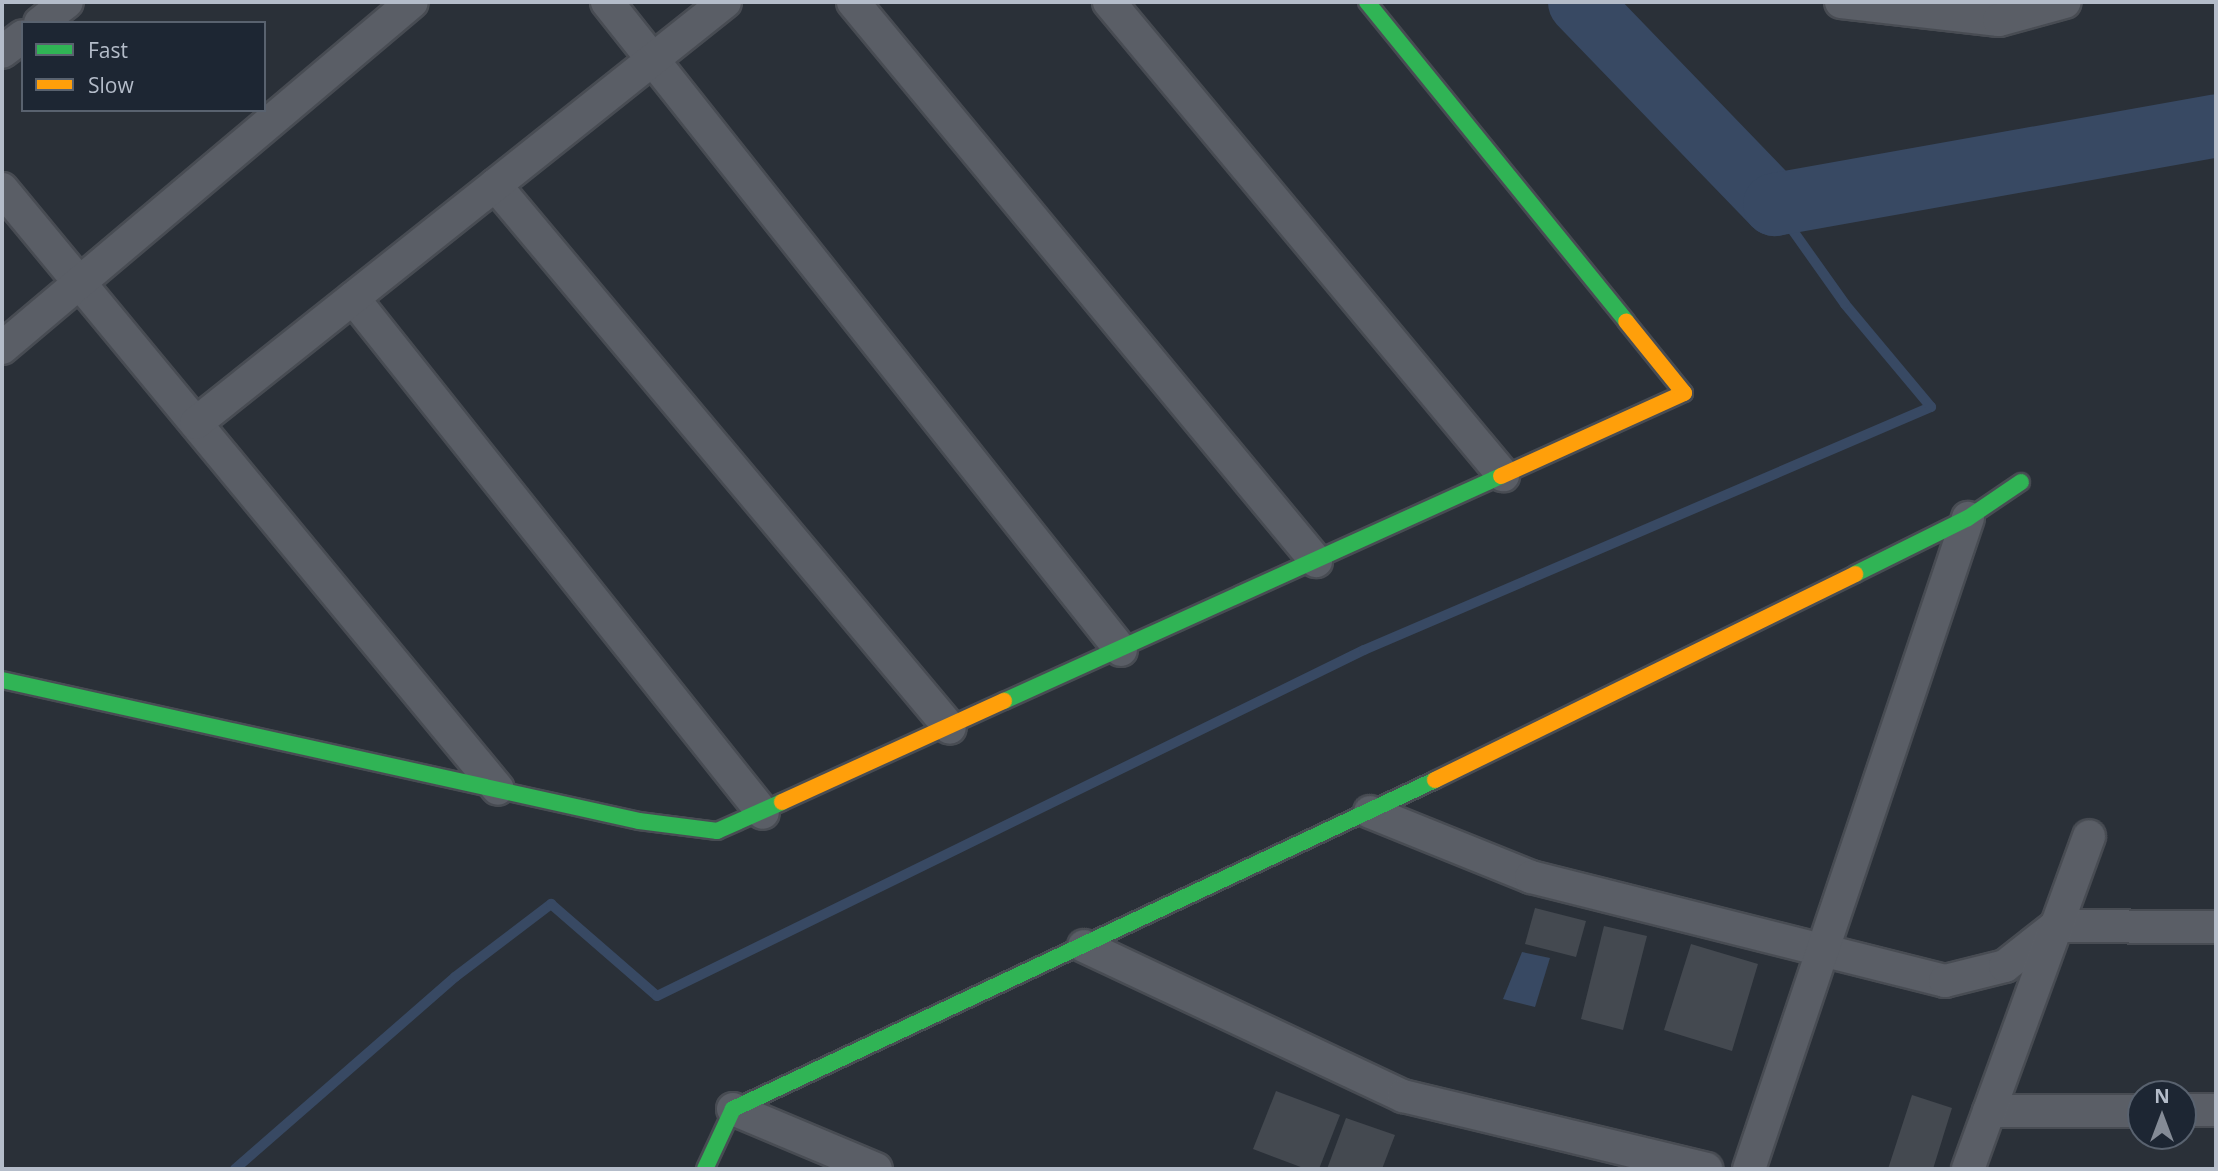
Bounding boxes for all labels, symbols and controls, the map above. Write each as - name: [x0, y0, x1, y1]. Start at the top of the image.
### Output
- legend: [21, 21, 266, 112]
- text: Fast: [88, 36, 128, 64]
- text: Slow: [88, 71, 134, 99]
- north arrow: [2127, 1080, 2197, 1150]
- text: N: [2154, 1083, 2170, 1109]

